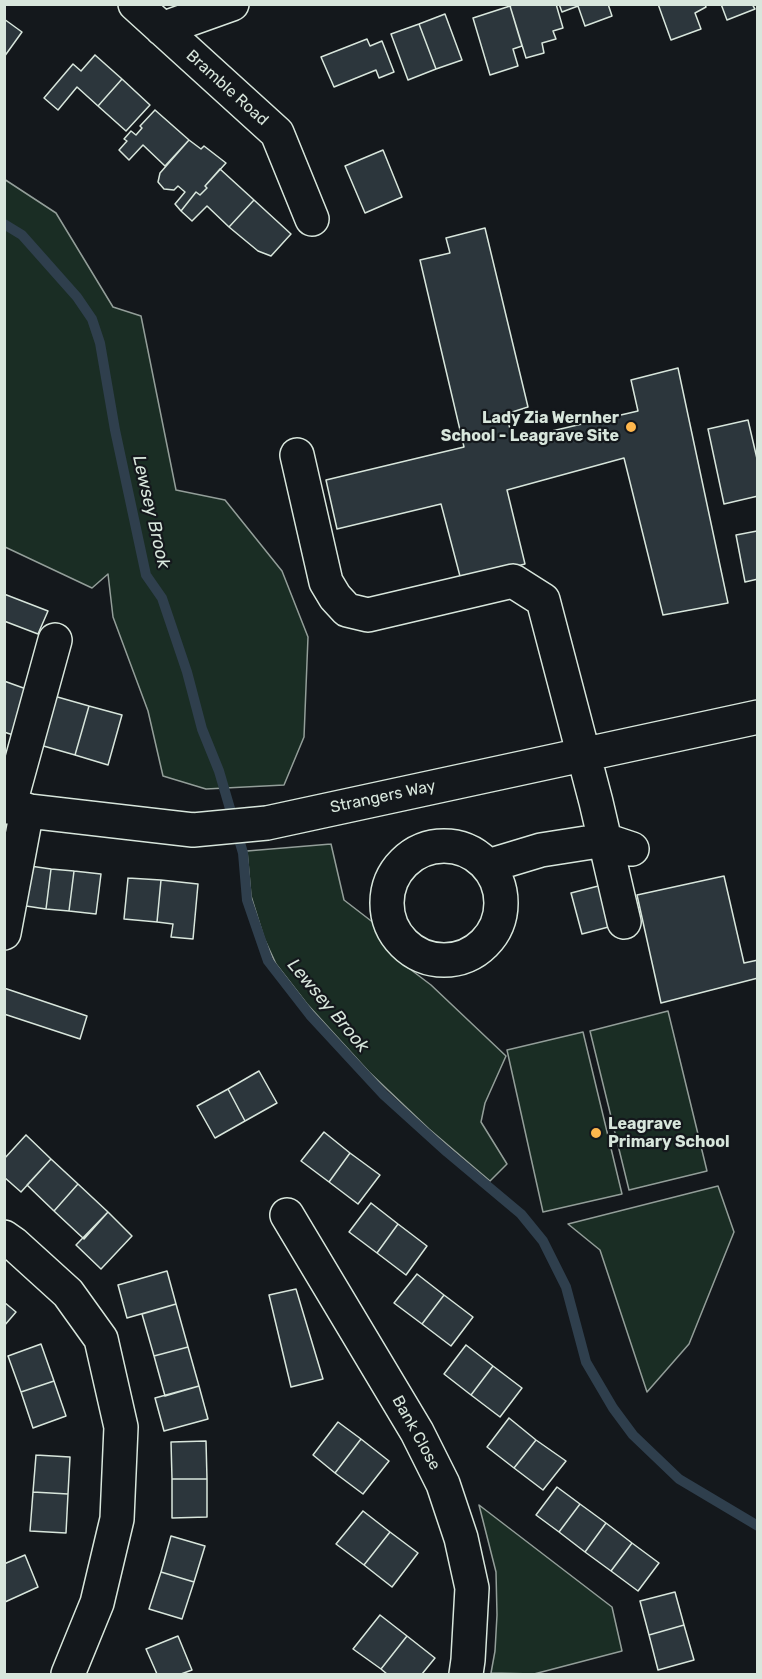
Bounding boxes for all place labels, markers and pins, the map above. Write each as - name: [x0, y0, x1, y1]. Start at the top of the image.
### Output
- place label: Lady Zia Wernher School - Leagrave Site: [441, 408, 619, 446]
- marker: Lady Zia Wernher School - Leagrave Site: [624, 420, 638, 434]
- place label: Leagrave Primary School: [608, 1114, 730, 1152]
- marker: Leagrave Primary School: [589, 1126, 603, 1140]

